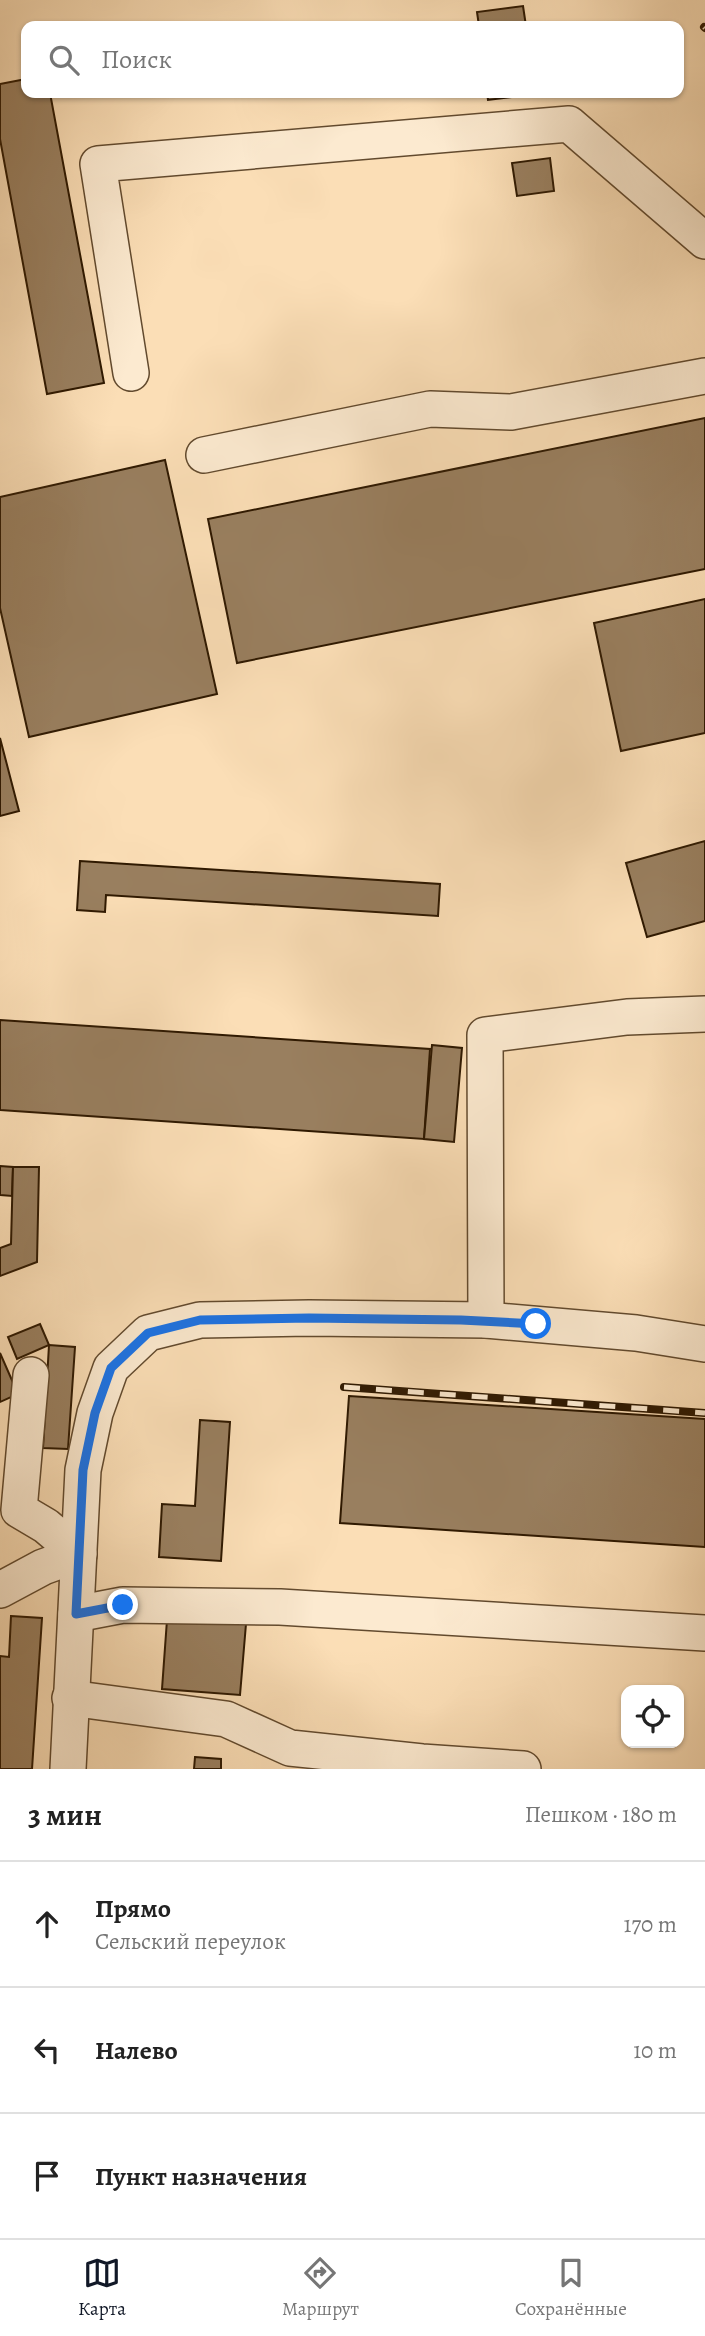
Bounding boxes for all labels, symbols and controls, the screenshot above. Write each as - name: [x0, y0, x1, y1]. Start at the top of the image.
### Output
- search box: [21, 21, 684, 98]
- icon: search: [45, 41, 83, 79]
- text: Поиск: [101, 42, 172, 77]
- route start: [520, 1308, 551, 1339]
- route end: [107, 1589, 138, 1620]
- map controls: [621, 1685, 684, 1748]
- button: locate: [621, 1685, 684, 1748]
- text: 3 мин: [28, 1795, 102, 1835]
- text: Пешком · 180 m: [525, 1799, 677, 1830]
- text: Прямо: [95, 1891, 171, 1926]
- icon: ahead: [28, 1905, 66, 1943]
- text: 170 m: [624, 1909, 677, 1940]
- text: Сельский переулок: [95, 1926, 286, 1957]
- icon: left: [28, 2031, 66, 2069]
- text: Налево: [95, 2033, 178, 2068]
- text: 10 m: [633, 2035, 677, 2066]
- icon: arrive: [28, 2157, 66, 2195]
- text: Пункт назначения: [95, 2159, 307, 2194]
- tab: Карта: [78, 2254, 126, 2322]
- tab: Маршрут: [282, 2254, 359, 2322]
- tab: Сохранённые: [515, 2254, 627, 2322]

